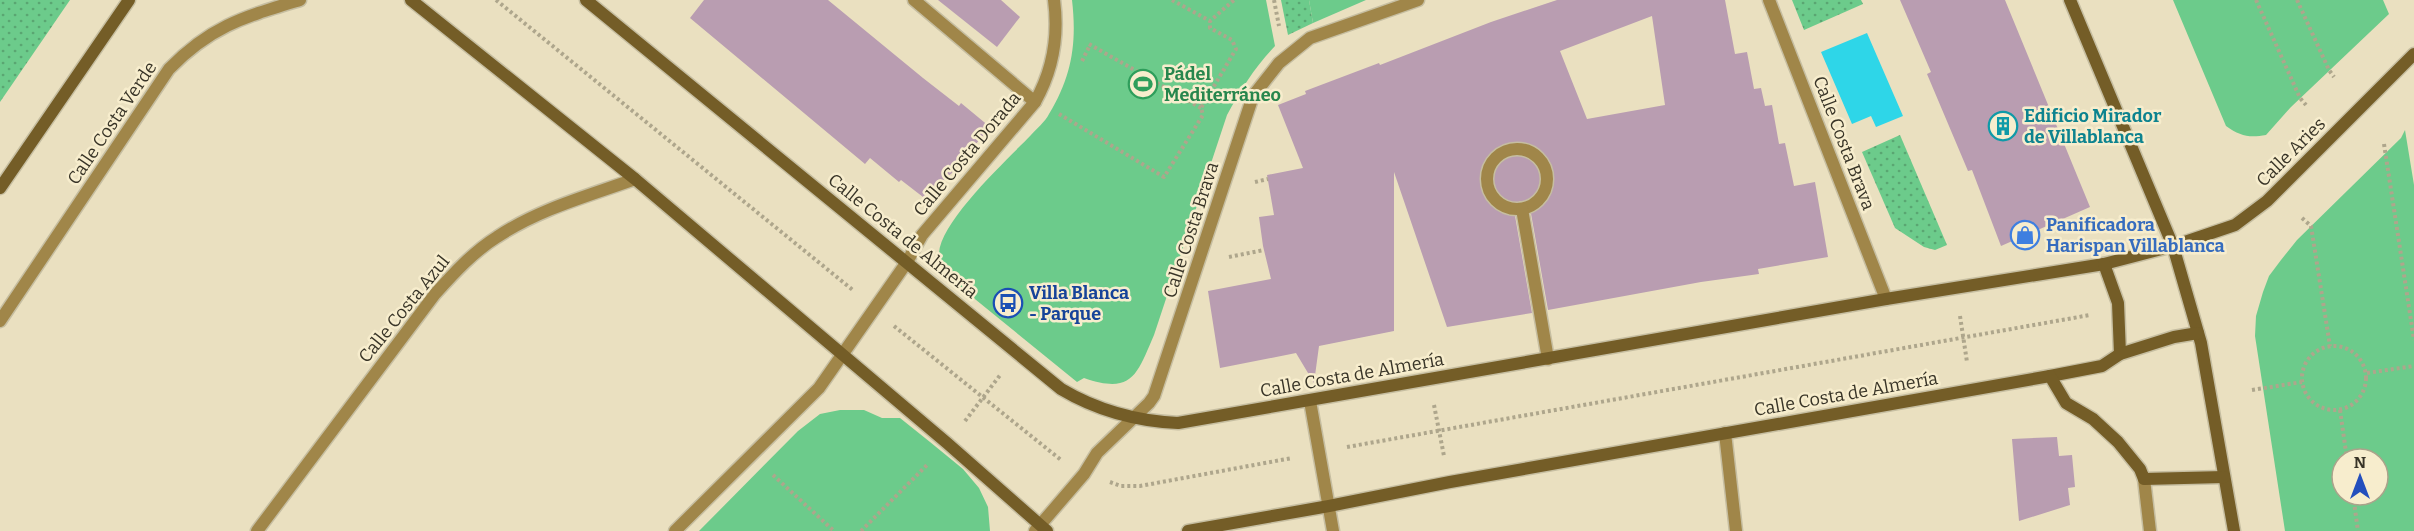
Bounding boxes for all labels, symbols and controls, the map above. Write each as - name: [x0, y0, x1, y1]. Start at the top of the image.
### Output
- street label: Calle Costa Verde: [63, 57, 161, 189]
- place label: Pádel Mediterráneo: [1164, 63, 1281, 106]
- sports icon: Pádel Mediterráneo: [1127, 68, 1159, 100]
- street label: Calle Costa Brava: [1808, 73, 1880, 213]
- street label: Calle Costa Dorada: [909, 87, 1025, 221]
- place label: Edificio Mirador de Villablanca: [2024, 105, 2162, 148]
- building icon: Edificio Mirador de Villablanca: [1987, 110, 2019, 142]
- street label: Calle Aries: [2252, 113, 2330, 191]
- street label: Calle Costa Brava: [1159, 159, 1223, 301]
- street label: Calle Costa de Almería: [824, 169, 982, 303]
- place label: Panificadora Harispan Villablanca: [2046, 214, 2225, 257]
- shop icon: Panificadora Harispan Villablanca: [2009, 219, 2041, 251]
- street label: Calle Costa Azul: [354, 251, 454, 367]
- place label: Villa Blanca - Parque: [1029, 282, 1129, 325]
- bus stop icon: Villa Blanca - Parque: [992, 287, 1024, 319]
- street label: Calle Costa de Almería: [1258, 348, 1446, 402]
- street label: Calle Costa de Almería: [1752, 367, 1940, 421]
- north arrow: [2330, 447, 2390, 507]
- text: N: [2354, 453, 2366, 472]

